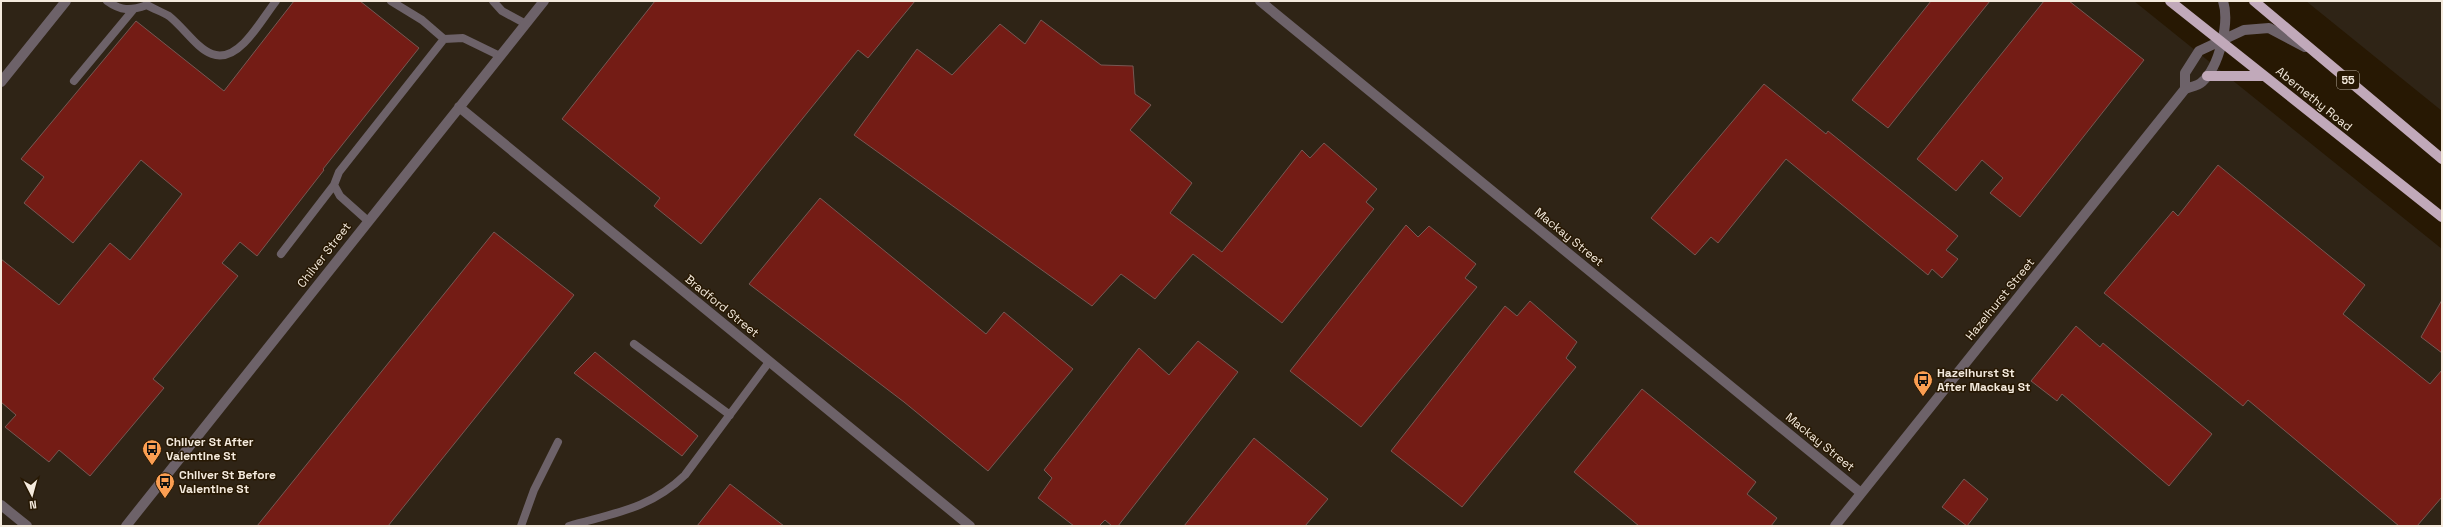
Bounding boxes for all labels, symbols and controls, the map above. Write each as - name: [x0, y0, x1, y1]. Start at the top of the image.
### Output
- street label: Abernethy Road: [2273, 63, 2355, 135]
- road number: 55: [2337, 71, 2359, 89]
- street label: Mackay Street: [1531, 204, 1607, 270]
- street label: Chilver Street: [294, 219, 354, 291]
- street label: Hazelhurst Street: [1962, 255, 2038, 343]
- street label: Bradford Street: [682, 271, 762, 341]
- place label: Hazelhurst St After Mackay St: [1937, 365, 2030, 395]
- bus stop icon: Hazelhurst St After Mackay St: [1912, 369, 1934, 397]
- street label: Mackay Street: [1782, 409, 1858, 475]
- place label: Chilver St After Valentine St: [166, 434, 254, 464]
- bus stop icon: Chilver St After Valentine St: [141, 438, 163, 466]
- place label: Chilver St Before Valentine St: [179, 467, 276, 497]
- bus stop icon: Chilver St Before Valentine St: [154, 471, 176, 499]
- north arrow: [12, 475, 52, 515]
- text: N: [29, 498, 37, 512]

